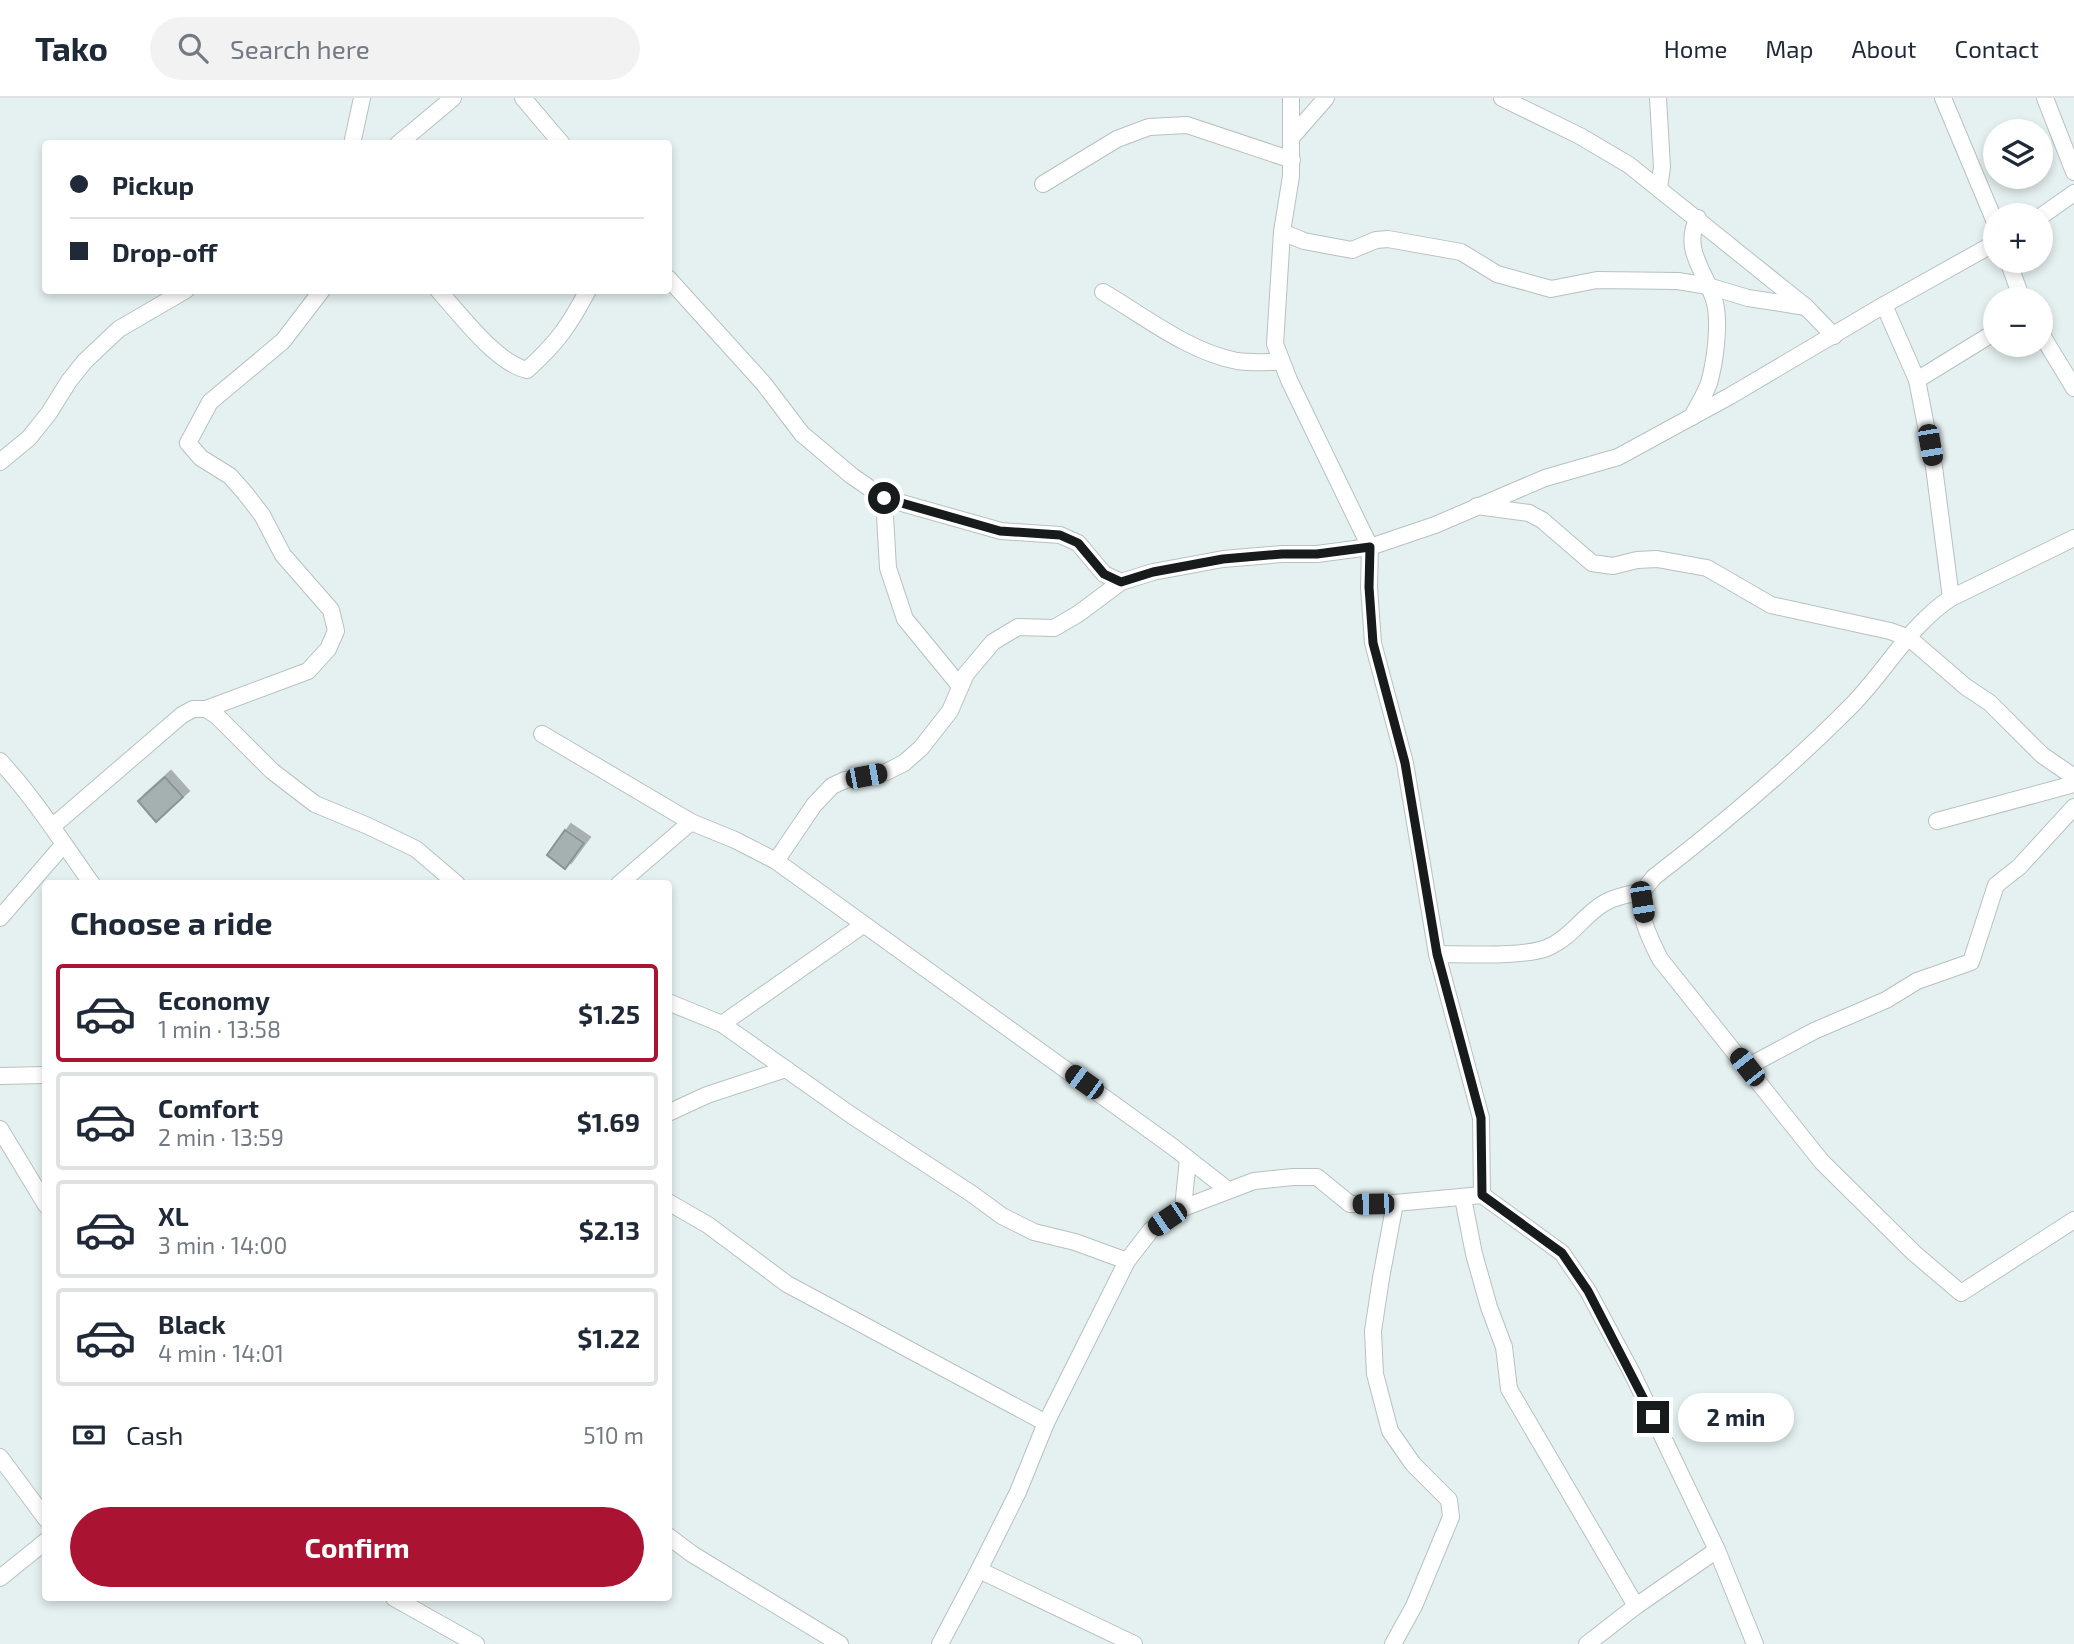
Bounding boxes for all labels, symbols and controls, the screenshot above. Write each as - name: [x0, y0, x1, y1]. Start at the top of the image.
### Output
- search box: [150, 17, 640, 80]
- text: Tako: [35, 28, 108, 68]
- icon: search: [174, 29, 212, 67]
- text: Search here: [230, 33, 370, 64]
- text: Home: [1664, 34, 1727, 63]
- text: Map: [1765, 34, 1813, 63]
- text: About: [1851, 34, 1917, 63]
- text: Contact: [1955, 34, 2039, 63]
- map controls: [1983, 119, 2053, 357]
- button: layers: [1983, 119, 2053, 189]
- text: Pickup: [112, 169, 194, 200]
- button: +: [1983, 203, 2053, 273]
- text: Drop-off: [112, 236, 217, 267]
- button: −: [1983, 287, 2053, 357]
- car: [1917, 422, 1944, 468]
- route start: [868, 482, 900, 514]
- car: [844, 762, 889, 790]
- car: [1629, 880, 1656, 924]
- text: Choose a ride: [70, 903, 273, 941]
- icon: car: [74, 982, 137, 1045]
- text: Economy: [158, 984, 270, 1015]
- text: $1.25: [578, 998, 640, 1029]
- text: 1 min · 13:58: [158, 1015, 281, 1043]
- car: [1726, 1044, 1769, 1090]
- car: [1061, 1061, 1108, 1103]
- icon: car: [74, 1090, 137, 1153]
- text: Comfort: [158, 1092, 259, 1123]
- text: $1.69: [577, 1106, 640, 1137]
- text: 2 min · 13:59: [158, 1123, 284, 1151]
- car: [1352, 1193, 1395, 1215]
- icon: car: [74, 1198, 137, 1261]
- car: [1144, 1199, 1191, 1239]
- text: XL: [158, 1200, 189, 1231]
- text: $2.13: [579, 1214, 640, 1245]
- text: 3 min · 14:00: [158, 1231, 287, 1259]
- icon: car: [74, 1306, 137, 1369]
- text: Black: [158, 1308, 226, 1339]
- text: $1.22: [577, 1322, 640, 1353]
- text: 4 min · 14:01: [158, 1339, 284, 1367]
- callout: 2 min: [1678, 1392, 1793, 1442]
- route end: [1637, 1401, 1669, 1433]
- text: 2 min: [1707, 1403, 1765, 1431]
- icon: cash: [70, 1416, 108, 1454]
- text: Cash: [126, 1419, 183, 1450]
- text: 510 m: [583, 1421, 644, 1449]
- button: Confirm: [70, 1507, 644, 1587]

